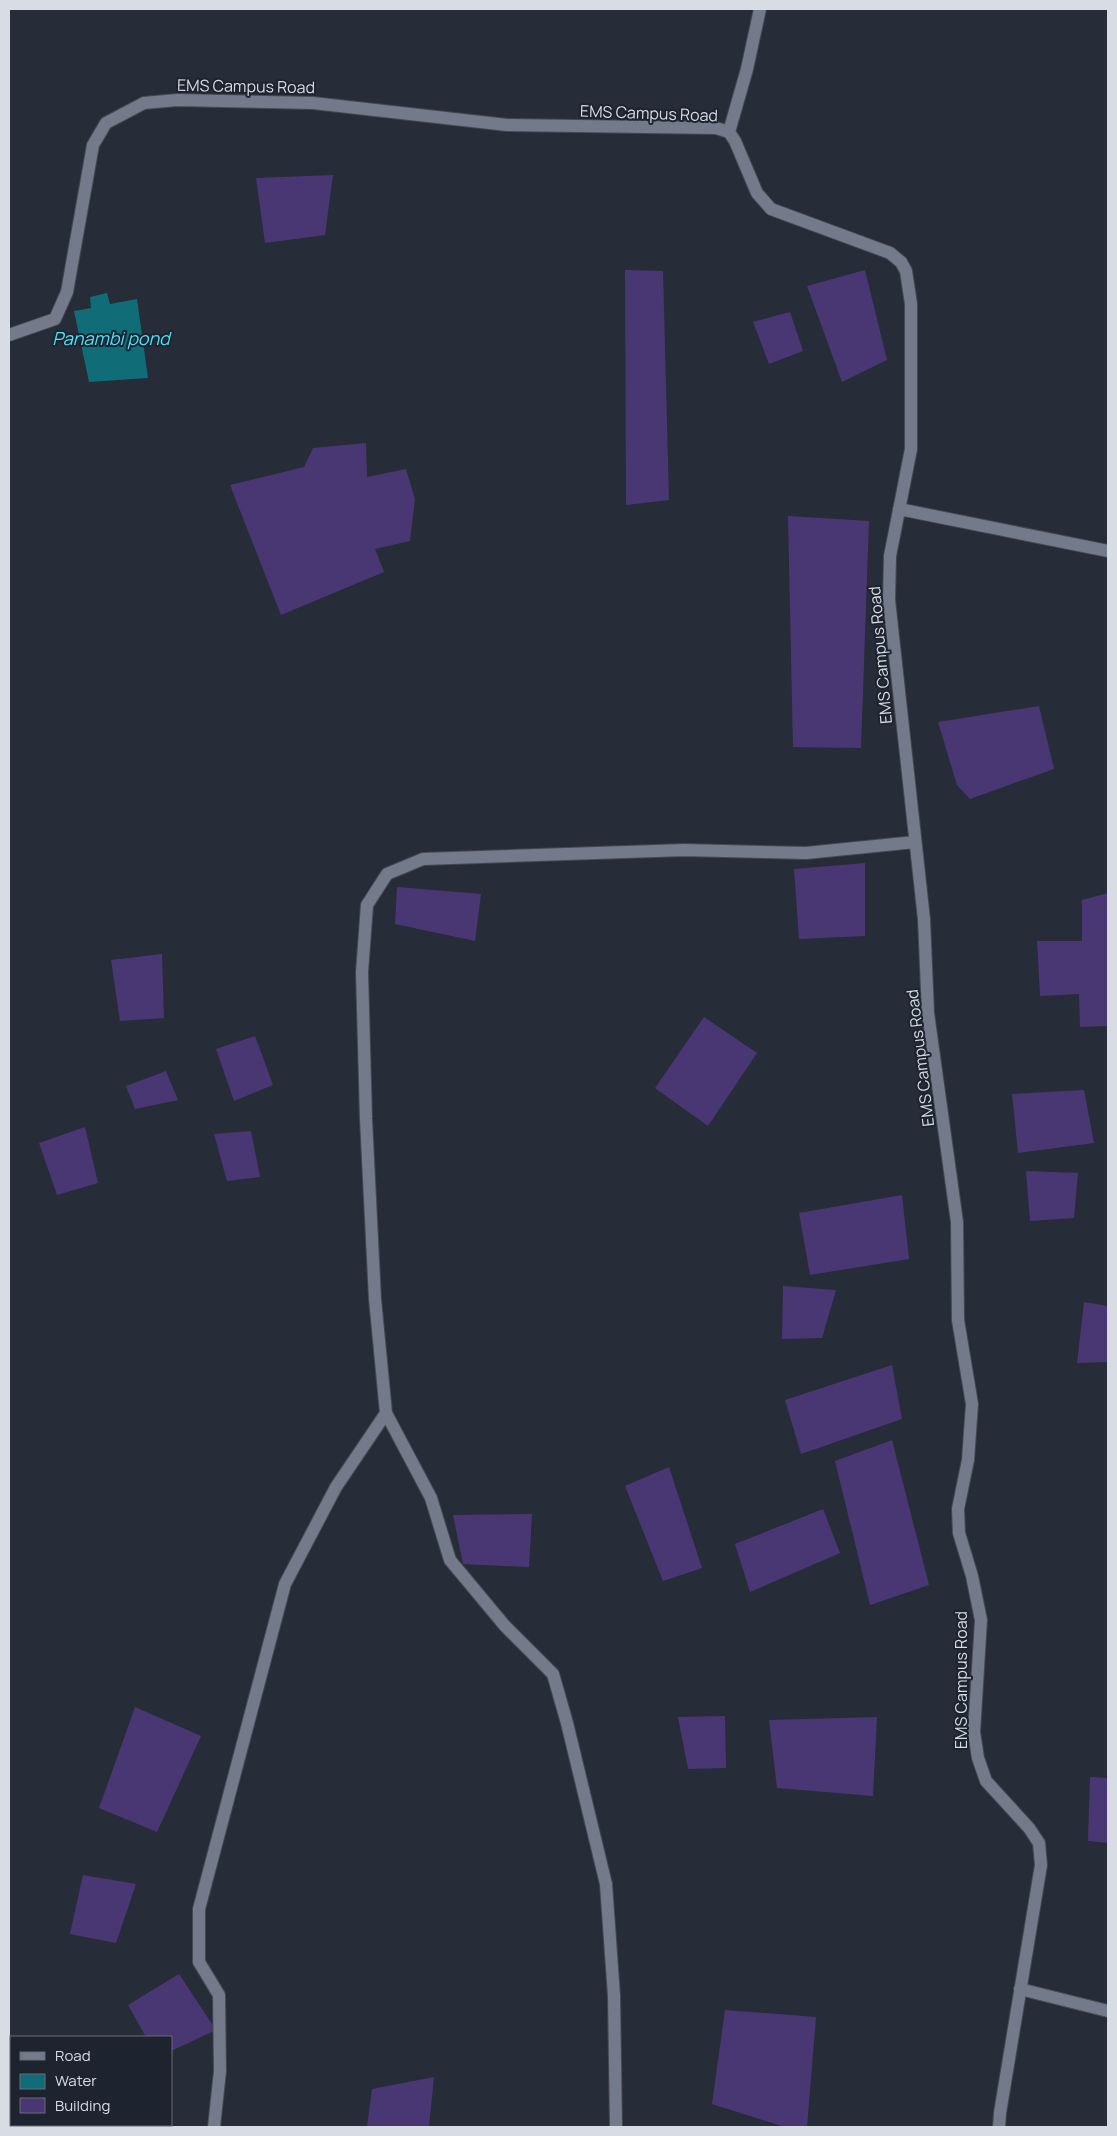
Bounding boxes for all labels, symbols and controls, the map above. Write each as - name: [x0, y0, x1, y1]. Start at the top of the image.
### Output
- street label: EMS Campus Road: [177, 74, 315, 98]
- street label: EMS Campus Road: [580, 100, 718, 126]
- water label: Panambi pond: [52, 326, 172, 350]
- street label: EMS Campus Road: [863, 585, 897, 725]
- street label: EMS Campus Road: [901, 988, 939, 1128]
- street label: EMS Campus Road: [950, 1611, 972, 1749]
- legend: [10, 2036, 172, 2126]
- text: Road: [55, 2045, 91, 2066]
- text: Water: [55, 2070, 97, 2091]
- text: Building: [55, 2095, 110, 2116]

